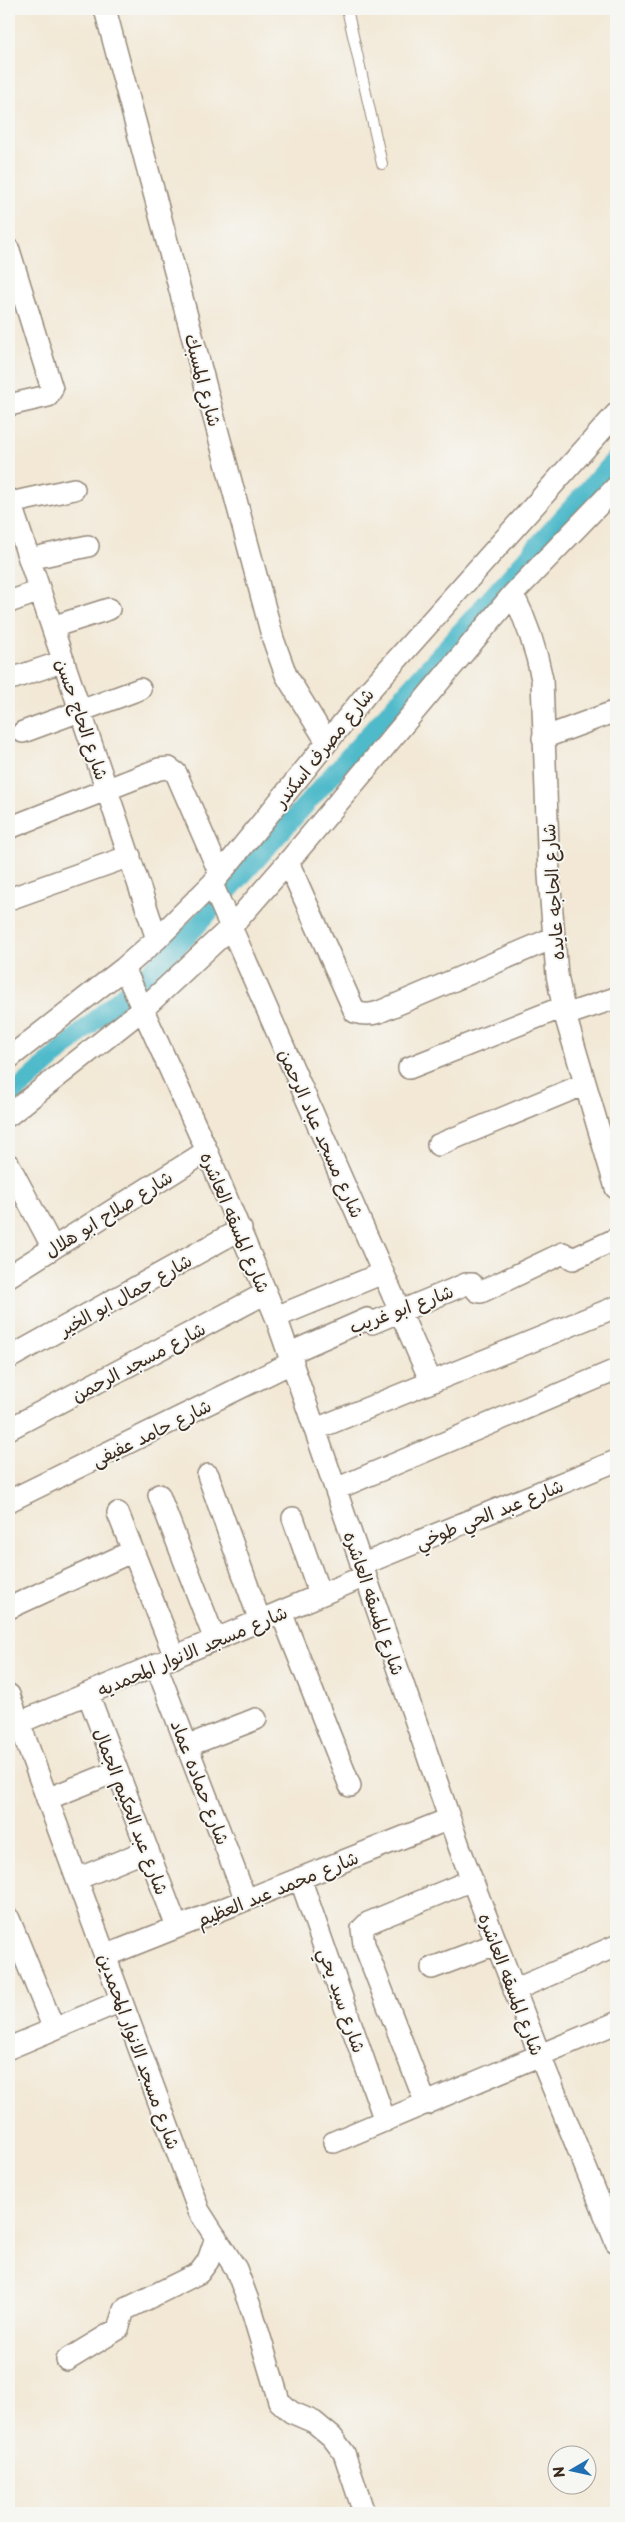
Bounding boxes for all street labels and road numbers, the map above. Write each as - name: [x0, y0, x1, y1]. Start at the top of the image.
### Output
- street label: شارع المسبك: [179, 330, 229, 430]
- street label: شارع الحاج حسن: [50, 655, 116, 783]
- street label: شارع مصرف اسكندر: [265, 681, 380, 814]
- street label: شارع الحاجه عايده: [534, 823, 570, 961]
- street label: شارع مسجد عباد الرحمن: [272, 1044, 372, 1222]
- street label: شارع المسقه العاشره: [194, 1147, 278, 1297]
- street label: شارع صلاح ابو هلال: [39, 1163, 177, 1263]
- street label: شارع جمال ابو الخير: [52, 1246, 196, 1343]
- street label: شارع ابو غريب: [345, 1277, 457, 1339]
- street label: شارع مسجد الرحمن: [66, 1314, 210, 1408]
- street label: شارع حامد عفيفى: [87, 1391, 215, 1473]
- street label: شارع عبد الحي طوخي: [411, 1471, 569, 1559]
- street label: شارع المسقه العاشره: [338, 1527, 412, 1679]
- street label: شارع مسجد الانوار المحمديه: [93, 1598, 291, 1702]
- street label: شارع حماده عماد: [165, 1716, 237, 1848]
- street label: شارع عبد الحكيم الجمال: [86, 1724, 176, 1899]
- street label: شارع محمد عبد العظيم: [192, 1843, 363, 1935]
- street label: شارع المسقه العاشره: [472, 1909, 552, 2059]
- street label: شارع سيد يحي: [309, 1944, 374, 2057]
- street label: شارع مسجد الانوار المحمدين: [92, 1949, 188, 2153]

